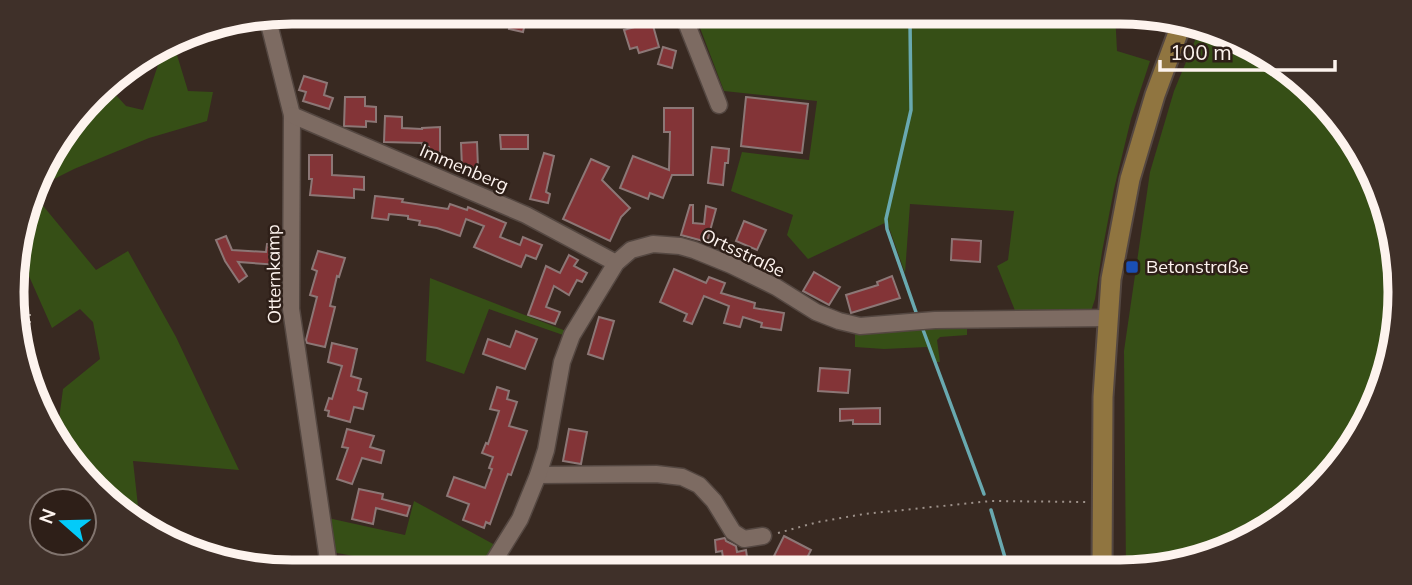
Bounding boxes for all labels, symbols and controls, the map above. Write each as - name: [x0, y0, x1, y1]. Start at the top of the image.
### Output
- scale bar: [1160, 28, 1335, 72]
- text: 100 m: [1170, 39, 1232, 65]
- street label: Immenberg: [416, 138, 512, 197]
- street label: Ortsstraße: [698, 223, 789, 282]
- street label: Otternkamp: [261, 224, 286, 324]
- place label: Betonstraße: [1146, 255, 1249, 278]
- marker: Betonstraße: [1124, 259, 1140, 275]
- north arrow: [28, 487, 98, 557]
- text: N: [33, 505, 61, 527]

